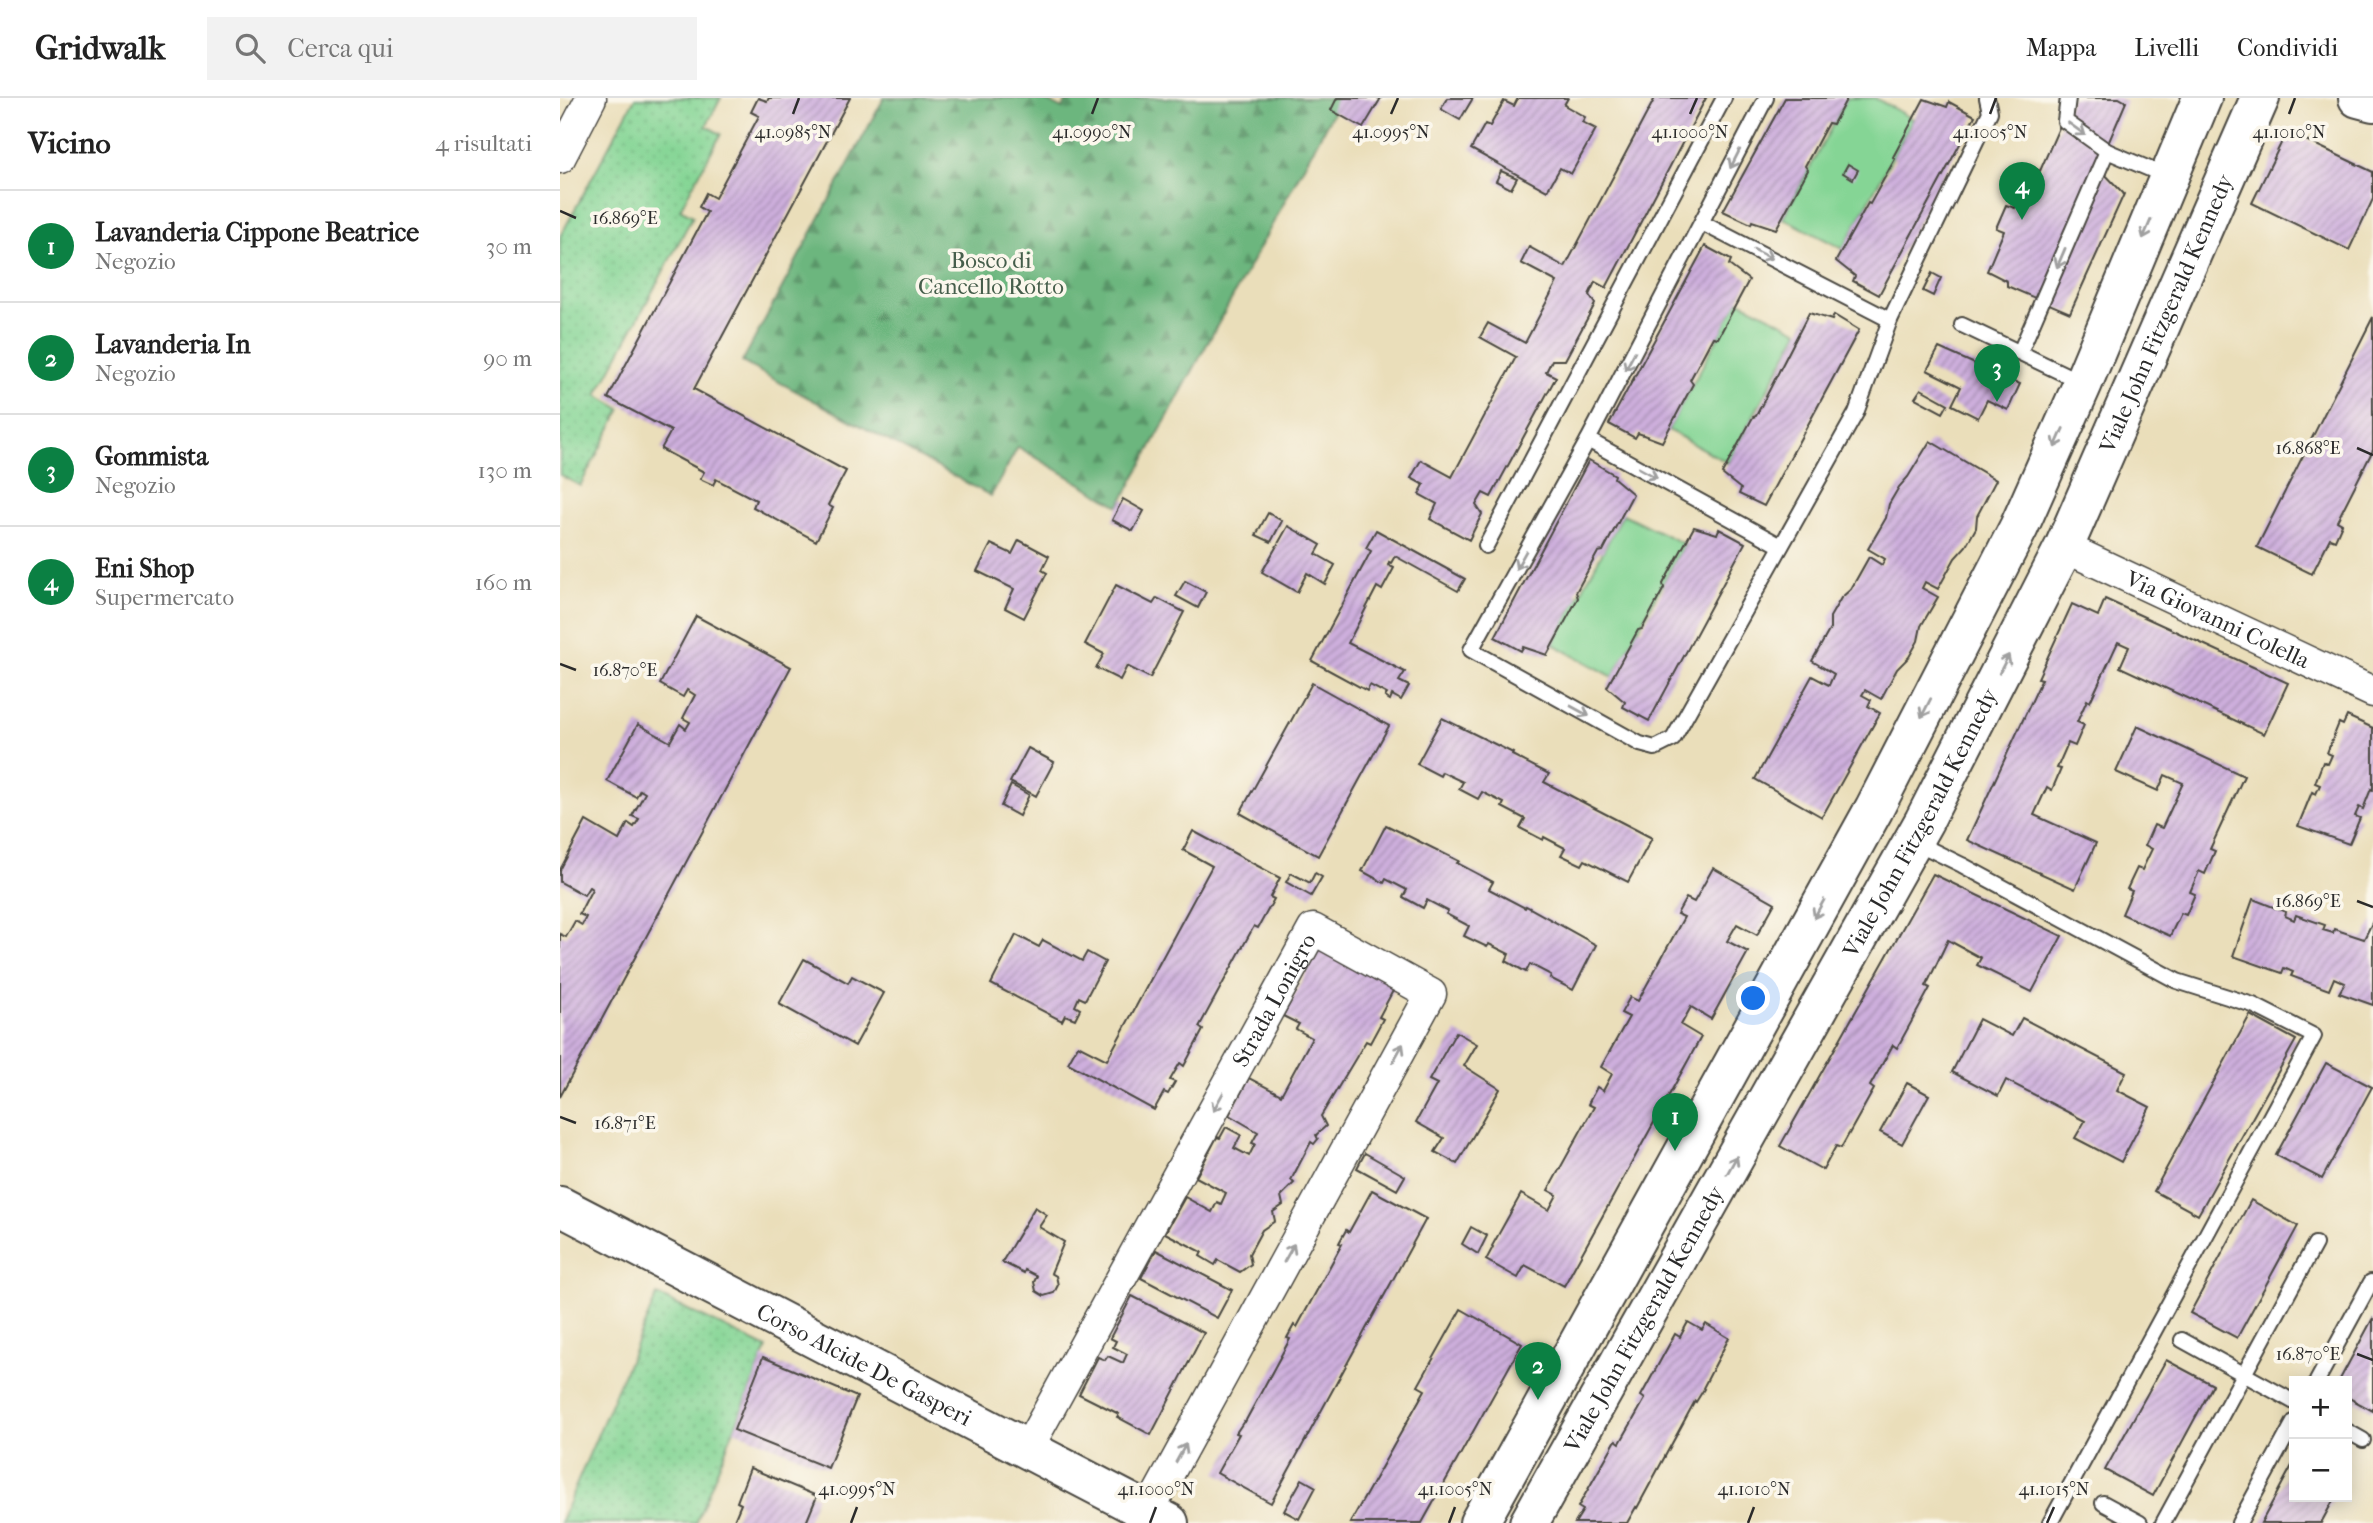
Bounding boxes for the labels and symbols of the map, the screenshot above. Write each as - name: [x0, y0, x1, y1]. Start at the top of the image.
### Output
- text: 41.0985°N: [755, 122, 832, 143]
- text: 41.0990°N: [1052, 122, 1132, 143]
- text: 41.0995°N: [1352, 122, 1430, 143]
- text: 41.1000°N: [1652, 122, 1729, 143]
- text: 41.1005°N: [1953, 122, 2028, 143]
- one-way arrow: [2067, 122, 2086, 136]
- text: 41.1010°N: [2252, 122, 2326, 143]
- one-way arrow: [1728, 148, 1741, 169]
- pin: 4: [1999, 162, 2045, 220]
- street label: Viale John Fitzgerald Kennedy: [2093, 170, 2239, 458]
- text: 16.869°E: [592, 208, 658, 229]
- one-way arrow: [2140, 218, 2153, 239]
- park label: Bosco di Cancello Rotto: [918, 247, 1064, 300]
- one-way arrow: [2054, 247, 2067, 269]
- one-way arrow: [1752, 248, 1773, 262]
- pin: 3: [1974, 344, 2020, 402]
- one-way arrow: [1623, 350, 1637, 370]
- one-way arrow: [2052, 427, 2065, 448]
- text: 16.868°E: [2276, 438, 2340, 459]
- one-way arrow: [1637, 467, 1658, 480]
- one-way arrow: [1514, 550, 1528, 570]
- street label: Via Giovanni Colella: [2121, 565, 2314, 674]
- one-way arrow: [1998, 654, 2012, 675]
- text: 16.870°E: [593, 660, 657, 681]
- street label: Viale John Fitzgerald Kennedy: [1837, 683, 2004, 963]
- one-way arrow: [1919, 697, 1932, 718]
- one-way arrow: [1570, 704, 1590, 718]
- text: 16.869°E: [2275, 891, 2341, 912]
- one-way arrow: [1812, 898, 1825, 919]
- street label: Strada Lonigro: [1227, 929, 1322, 1072]
- your location: [1736, 981, 1770, 1015]
- one-way arrow: [1392, 1043, 1405, 1064]
- one-way arrow: [1211, 1091, 1224, 1112]
- pin: 1: [1652, 1093, 1698, 1151]
- text: 16.871°E: [594, 1113, 656, 1134]
- one-way arrow: [1726, 1155, 1739, 1176]
- street label: Viale John Fitzgerald Kennedy: [1558, 1181, 1730, 1458]
- one-way arrow: [1283, 1243, 1297, 1264]
- street label: Corso Alcide De Gasperi: [752, 1298, 976, 1432]
- pin: 2: [1515, 1342, 1561, 1400]
- text: 16.870°E: [2276, 1344, 2340, 1365]
- one-way arrow: [1174, 1443, 1188, 1463]
- text: 41.0995°N: [818, 1479, 896, 1500]
- text: 41.1000°N: [1118, 1479, 1195, 1500]
- text: 41.1005°N: [1418, 1479, 1493, 1500]
- text: 41.1010°N: [1717, 1479, 1791, 1500]
- text: 41.1015°N: [2018, 1479, 2090, 1500]

